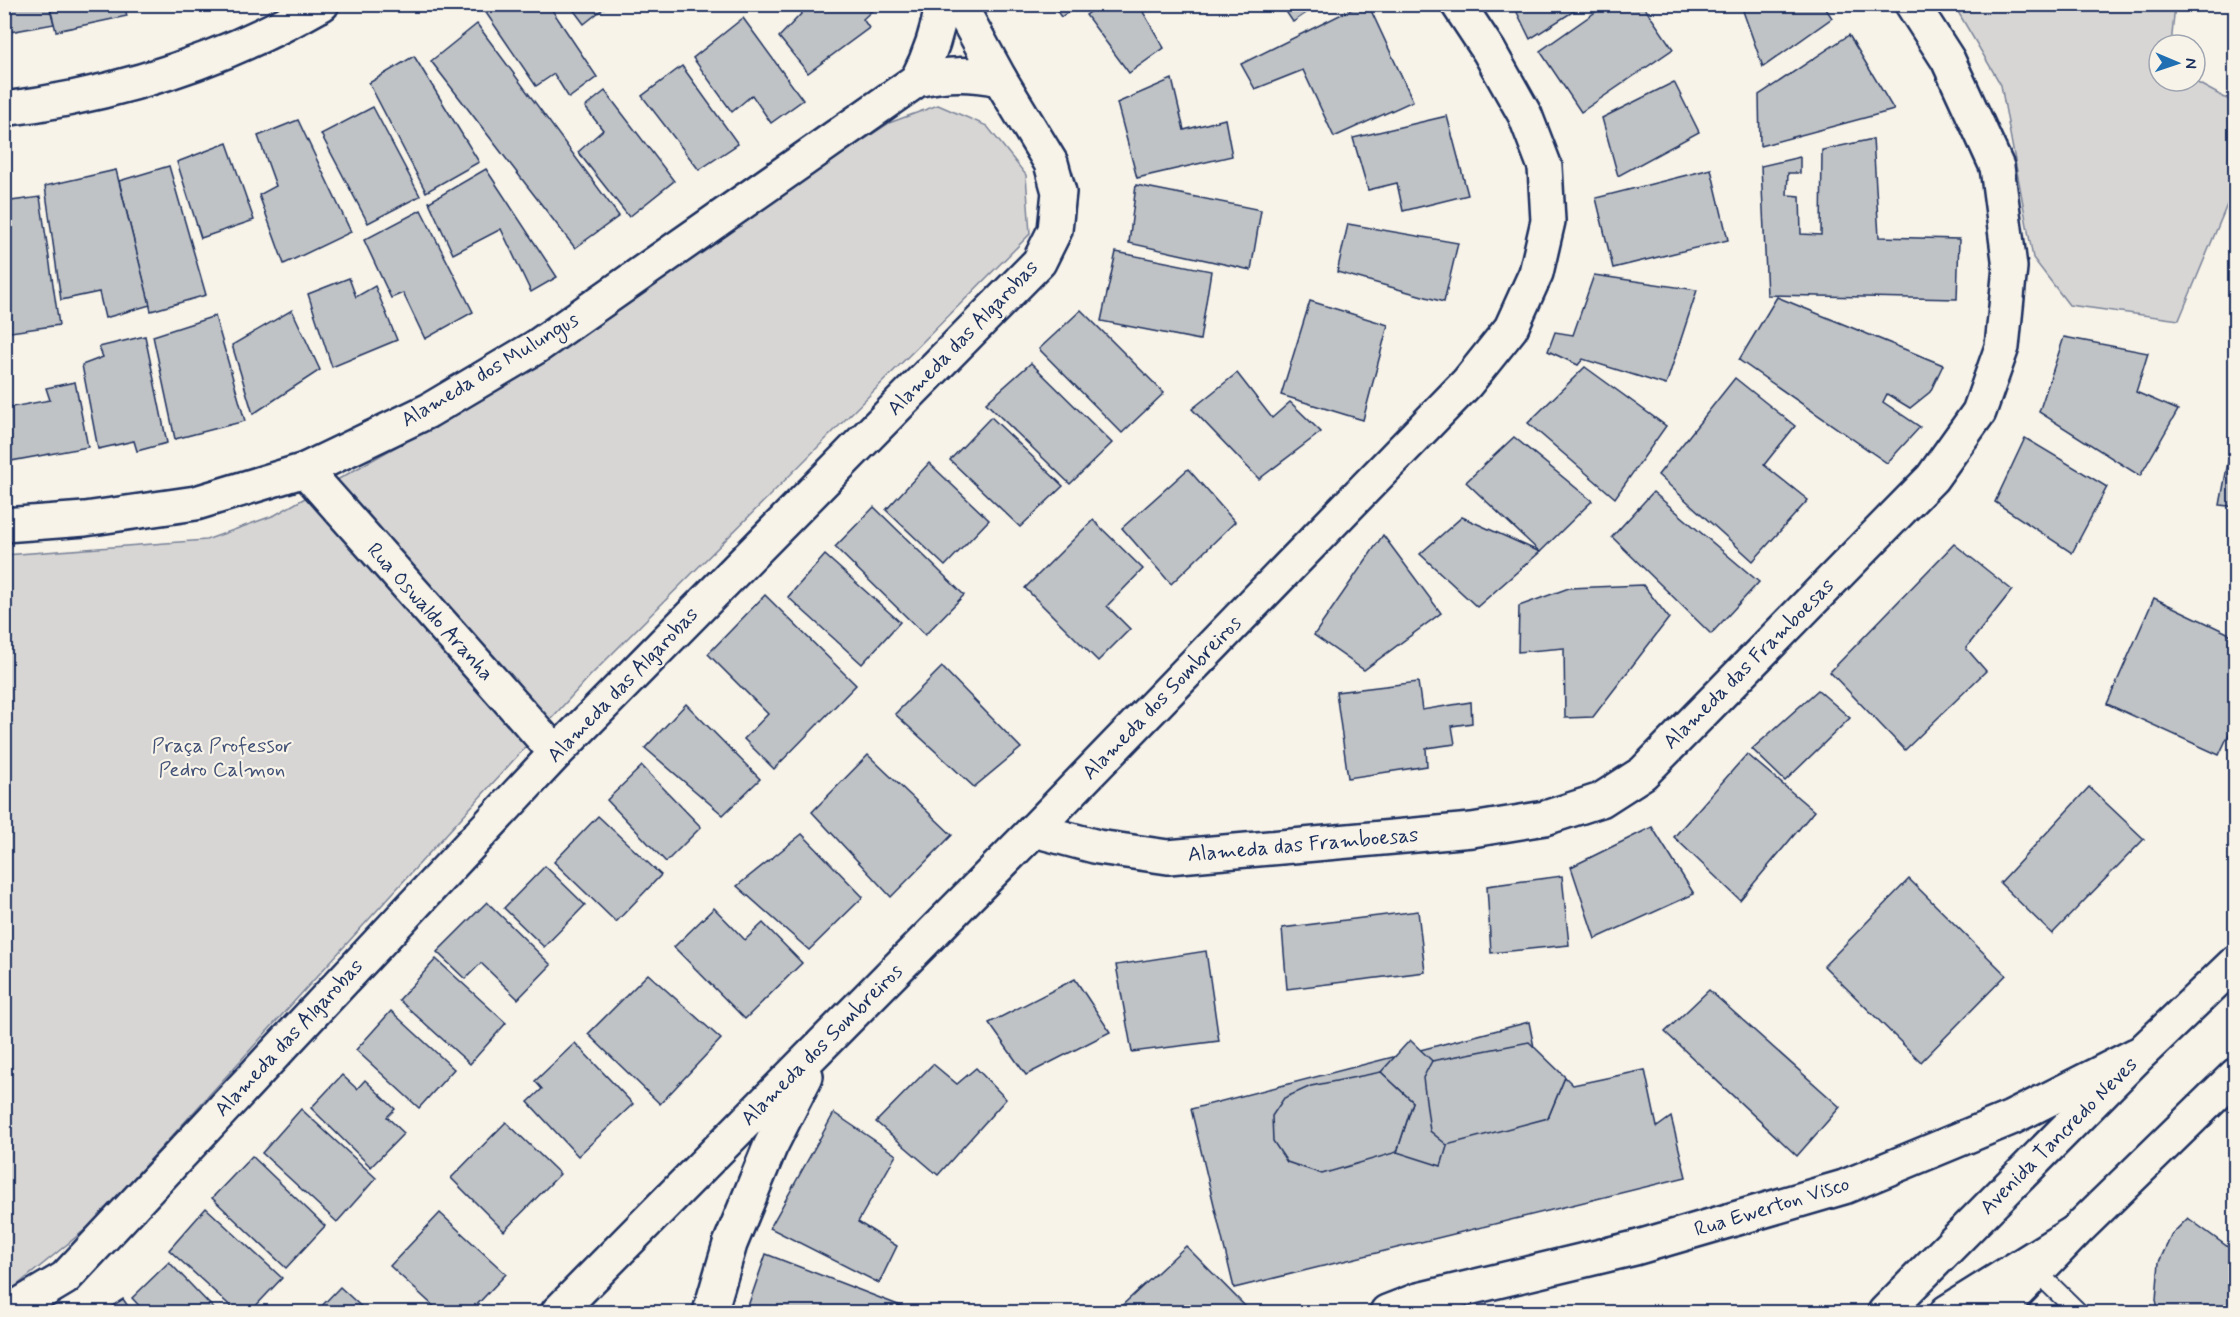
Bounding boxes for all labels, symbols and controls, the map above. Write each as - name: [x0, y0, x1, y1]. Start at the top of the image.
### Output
- north arrow: [2147, 33, 2207, 93]
- text: N: [2180, 58, 2201, 69]
- street label: Alameda das Algarobas: [881, 254, 1045, 422]
- street label: Alameda dos Mulungus: [396, 306, 585, 435]
- street label: Rua Oswaldo Aranha: [360, 537, 500, 687]
- street label: Alameda das Framboesas: [1657, 572, 1841, 756]
- street label: Alameda das Algarobas: [541, 601, 705, 769]
- street label: Alameda dos Sombreiros: [1076, 610, 1248, 786]
- park label: Praça Professor Pedro Calmon: [152, 732, 292, 784]
- street label: Alameda das Framboesas: [1186, 821, 1420, 869]
- street label: Alameda das Algarobas: [208, 953, 370, 1123]
- street label: Alameda dos Sombreiros: [735, 958, 909, 1132]
- street label: Avenida Tancredo Neves: [1974, 1051, 2144, 1221]
- street label: Rua Ewerton Visco: [1691, 1170, 1853, 1244]

